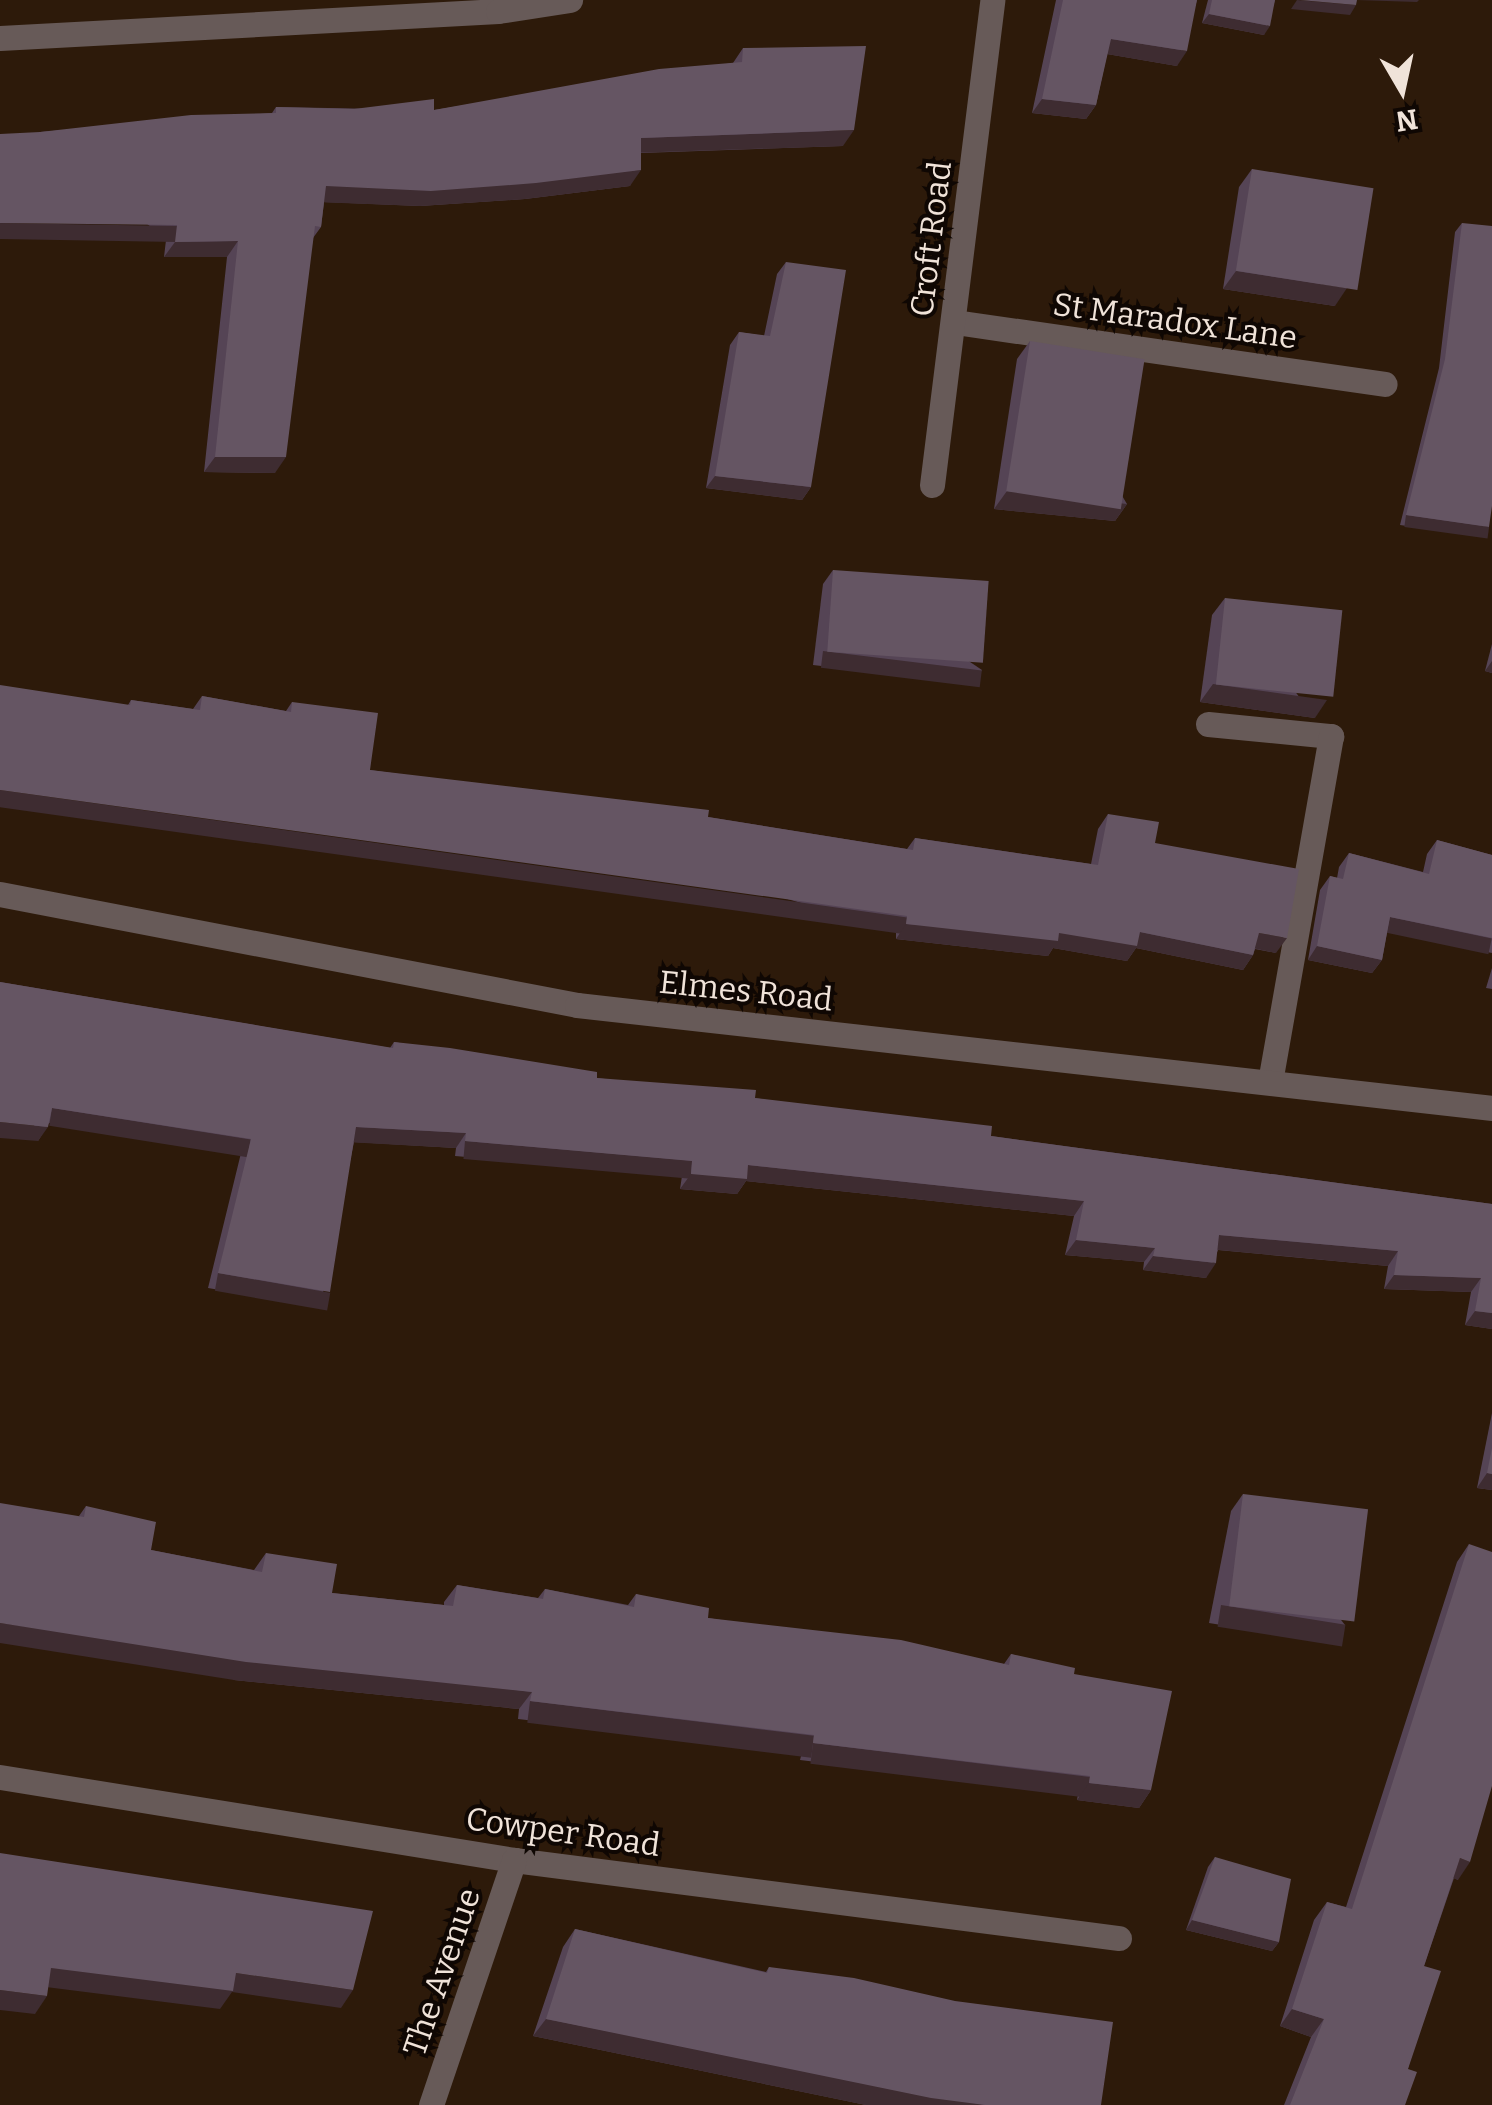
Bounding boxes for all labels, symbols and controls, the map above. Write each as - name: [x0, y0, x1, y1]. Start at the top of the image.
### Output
- north arrow: [1352, 40, 1452, 140]
- text: N: [1394, 102, 1420, 138]
- street label: Croft Road: [902, 159, 960, 319]
- street label: St Maradox Lane: [1051, 285, 1299, 357]
- street label: Elmes Road: [657, 963, 835, 1019]
- street label: Cowper Road: [464, 1799, 662, 1865]
- street label: The Avenue: [395, 1883, 489, 2061]

